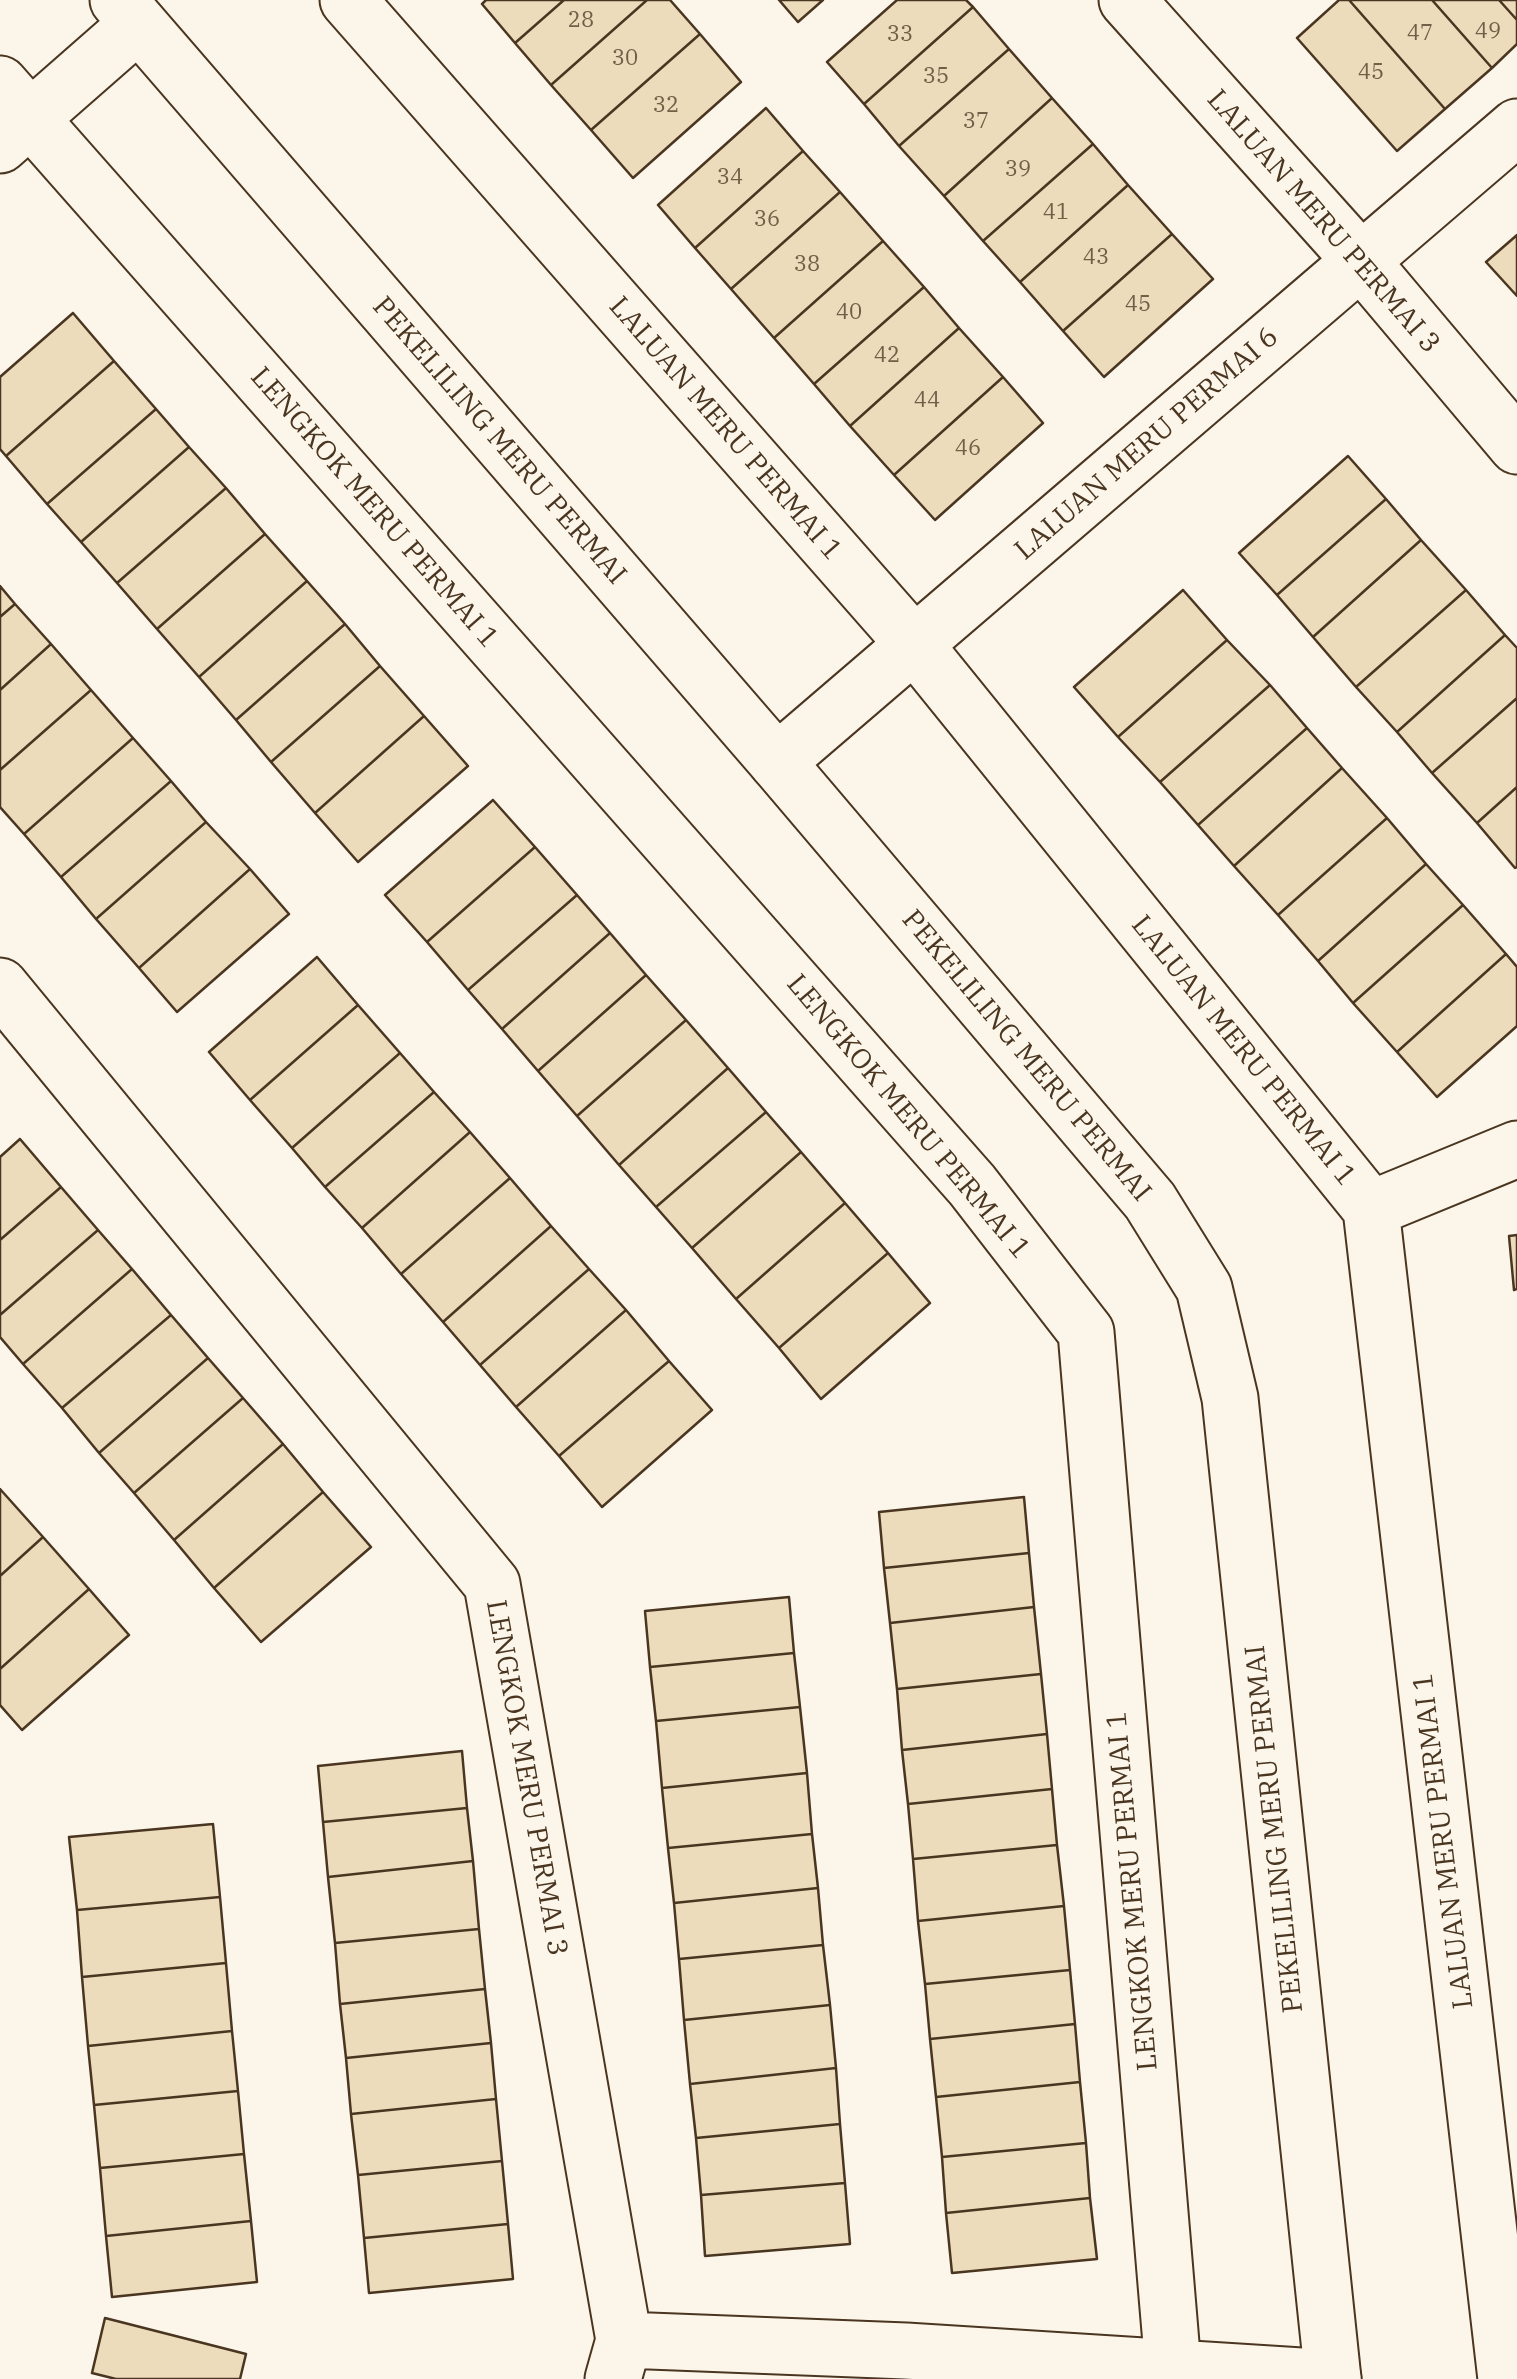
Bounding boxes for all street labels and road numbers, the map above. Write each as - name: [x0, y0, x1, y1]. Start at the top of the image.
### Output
- street label: LALUAN MERU PERMAI 3: [1199, 83, 1447, 361]
- street label: PEKELILING MERU PERMAI: [365, 290, 633, 592]
- street label: LALUAN MERU PERMAI 1: [601, 290, 849, 568]
- street label: LALUAN MERU PERMAI 6: [1008, 320, 1286, 568]
- street label: LENGKOK MERU PERMAI 1: [243, 361, 505, 655]
- street label: PEKELILING MERU PERMAI: [894, 904, 1158, 1208]
- street label: LALUAN MERU PERMAI 1: [1124, 909, 1362, 1193]
- street label: LENGKOK MERU PERMAI 1: [779, 968, 1037, 1266]
- street label: LENGKOK MERU PERMAI 3: [478, 1597, 574, 1959]
- street label: PEKELILING MERU PERMAI: [1239, 1643, 1311, 2015]
- street label: LALUAN MERU PERMAI 1: [1407, 1671, 1481, 2011]
- street label: LENGKOK MERU PERMAI 1: [1101, 1710, 1165, 2072]

